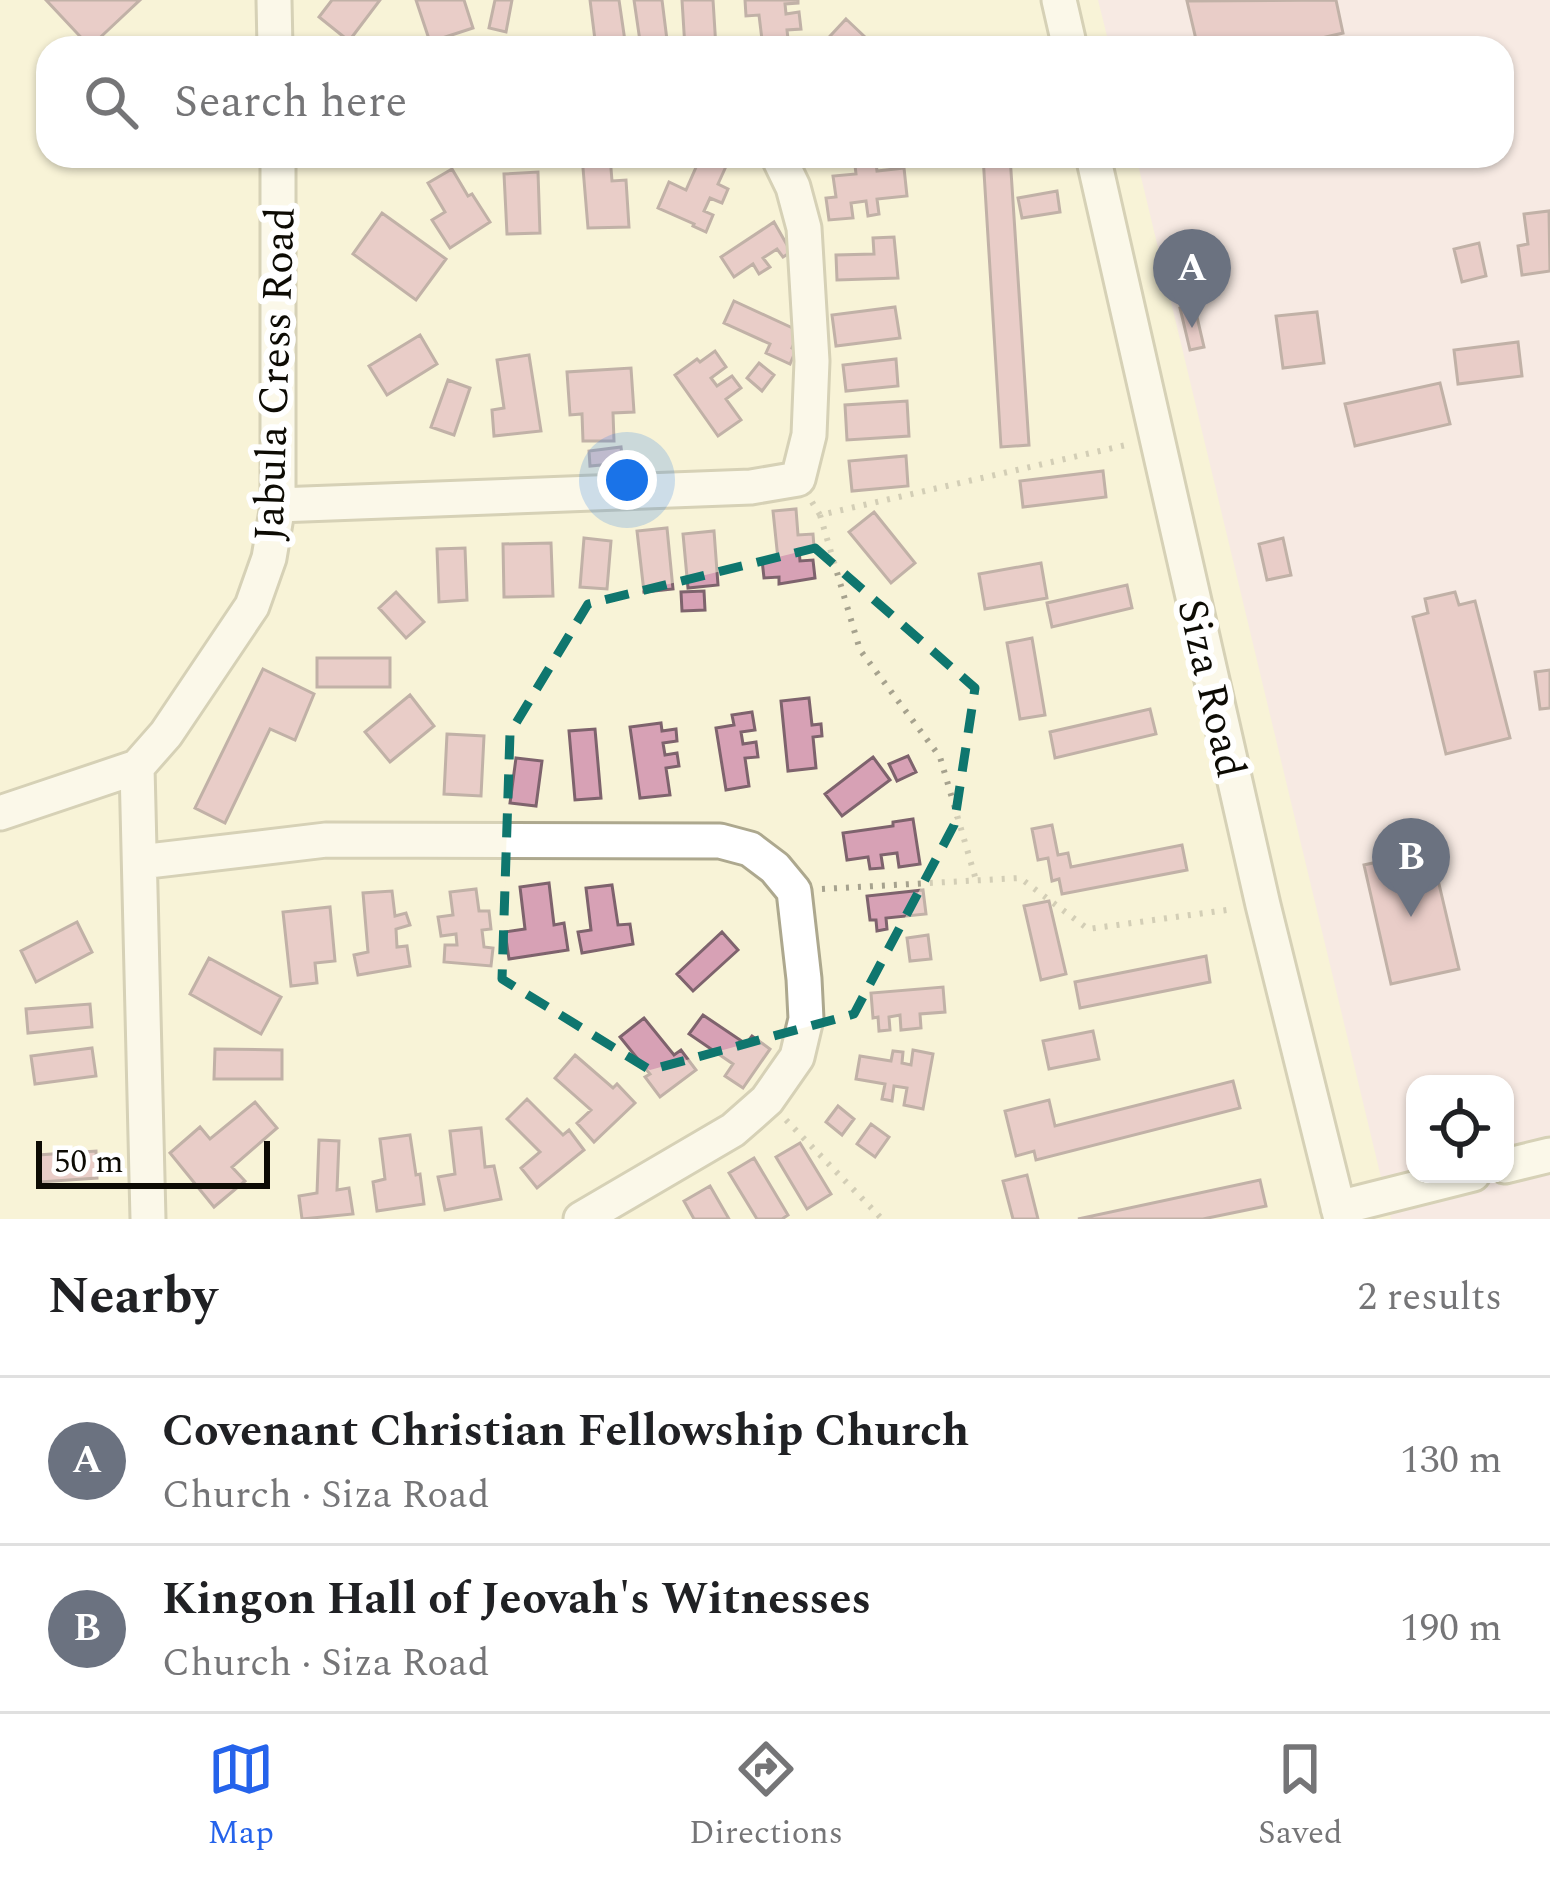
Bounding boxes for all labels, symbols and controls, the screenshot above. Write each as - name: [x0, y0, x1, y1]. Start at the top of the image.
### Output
- search box: [36, 36, 1514, 168]
- text: Search here: [174, 68, 407, 137]
- icon: search: [78, 69, 144, 135]
- street label: Jabula Cress Road: [238, 206, 313, 542]
- pin: A: [1153, 229, 1231, 328]
- your location: [597, 450, 657, 510]
- street label: Siza Road: [1159, 593, 1262, 784]
- pin: B: [1372, 818, 1450, 917]
- map controls: [1406, 1075, 1514, 1183]
- button: locate: [1406, 1075, 1514, 1183]
- scale bar: [36, 1135, 270, 1188]
- text: 50 m: [54, 1137, 124, 1187]
- text: Nearby: [48, 1258, 217, 1336]
- text: 2 results: [1358, 1268, 1502, 1327]
- text: Covenant Christian Fellowship Church: [162, 1397, 969, 1466]
- text: A: [72, 1431, 102, 1490]
- text: 130 m: [1400, 1431, 1502, 1490]
- text: Church · Siza Road: [162, 1466, 489, 1525]
- text: Kingon Hall of Jeovah's Witnesses: [162, 1565, 871, 1634]
- text: B: [73, 1599, 101, 1658]
- text: 190 m: [1400, 1599, 1502, 1658]
- text: Church · Siza Road: [162, 1634, 489, 1693]
- tab: Map: [207, 1736, 274, 1858]
- tab: Directions: [689, 1736, 843, 1858]
- tab: Saved: [1258, 1736, 1343, 1858]

